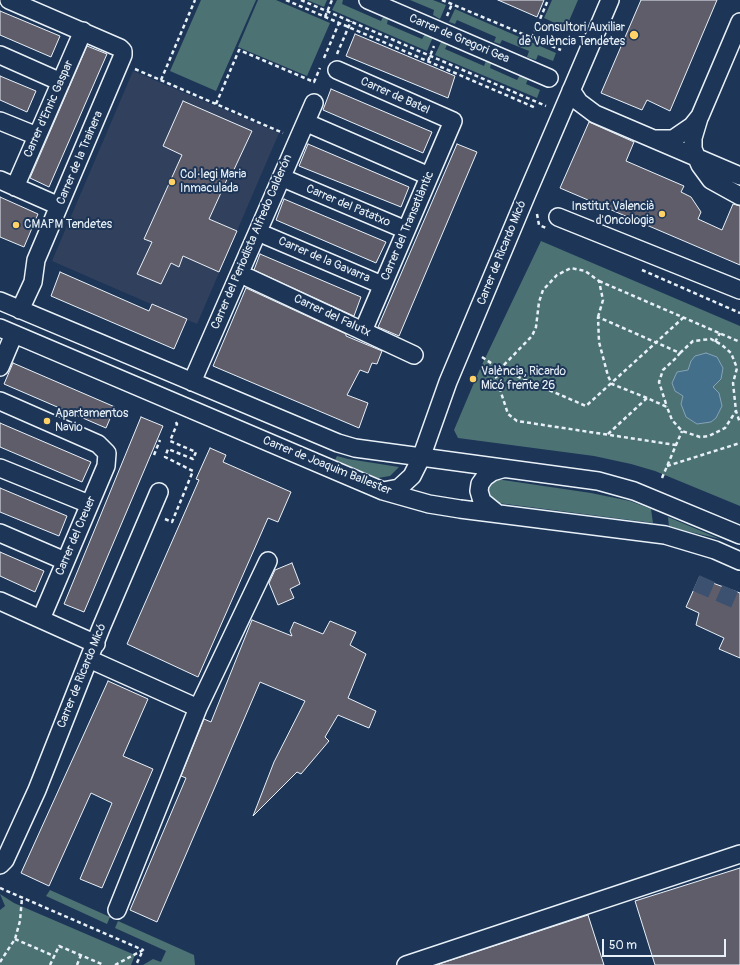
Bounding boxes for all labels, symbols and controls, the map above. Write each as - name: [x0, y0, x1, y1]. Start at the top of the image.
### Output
- street label: Carrer de Gregori Gea: [407, 11, 511, 67]
- place label: Consultori Auxiliar de València Tendetes: [519, 21, 625, 49]
- marker: Consultori Auxiliar de València Tendetes: [628, 29, 640, 41]
- street label: Carrer d'Enric Gaspar: [21, 58, 77, 160]
- street label: Carrer de Batel: [358, 74, 432, 118]
- street label: Carrer de la Trainera: [54, 109, 106, 207]
- street label: Carrer del Periodista Alfredo Calderón: [208, 152, 296, 332]
- place label: Col·legi Maria Inmaculada: [180, 168, 246, 196]
- street label: Carrer del Transatlàntic: [378, 169, 438, 283]
- marker: Col·legi Maria Inmaculada: [167, 177, 177, 187]
- street label: Carrer del Patatxo: [304, 182, 392, 230]
- street label: Carrer de Ricardo Micó: [474, 199, 530, 307]
- place label: Institut Valencià d'Oncologia: [572, 200, 654, 228]
- marker: Institut Valencià d'Oncologia: [657, 209, 667, 219]
- place label: CMAPM Tendetes: [24, 218, 112, 232]
- marker: CMAPM Tendetes: [11, 220, 21, 230]
- street label: Carrer de la Gavarra: [276, 234, 372, 286]
- street label: Carrer del Falutx: [291, 292, 373, 340]
- place label: València, Ricardo Micó frente 26: [481, 365, 566, 393]
- marker: València, Ricardo Micó frente 26: [468, 374, 478, 384]
- place label: Apartamentos Navio: [55, 407, 128, 435]
- marker: Apartamentos Navio: [42, 416, 52, 426]
- street label: Carrer de Joaquim Ballester: [261, 434, 393, 498]
- street label: Carrer del Creuer: [53, 494, 99, 578]
- street label: Carrer de Ricardo Micó: [54, 622, 110, 730]
- scale bar: [604, 931, 728, 957]
- text: 50 m: [609, 938, 637, 953]

